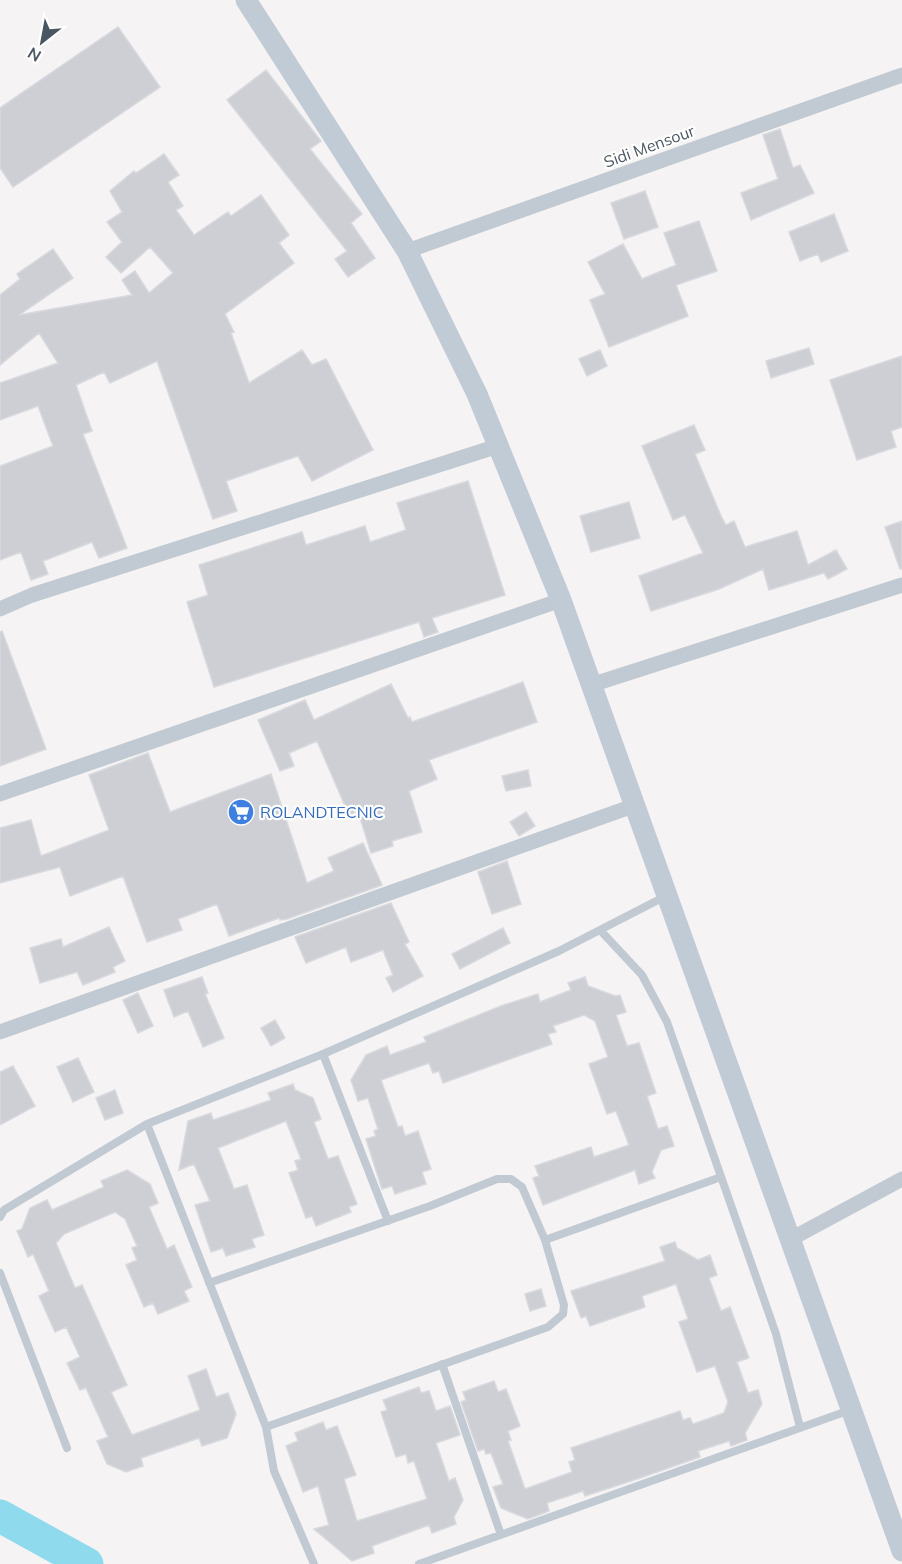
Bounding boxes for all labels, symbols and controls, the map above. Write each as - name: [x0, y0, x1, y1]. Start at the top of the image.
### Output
- north arrow: [12, 12, 72, 72]
- text: N: [24, 43, 45, 67]
- street label: Sidi Mensour: [601, 120, 697, 172]
- supermarket icon: ROLANDTECNIC: [226, 797, 256, 827]
- place label: ROLANDTECNIC: [260, 802, 384, 822]

